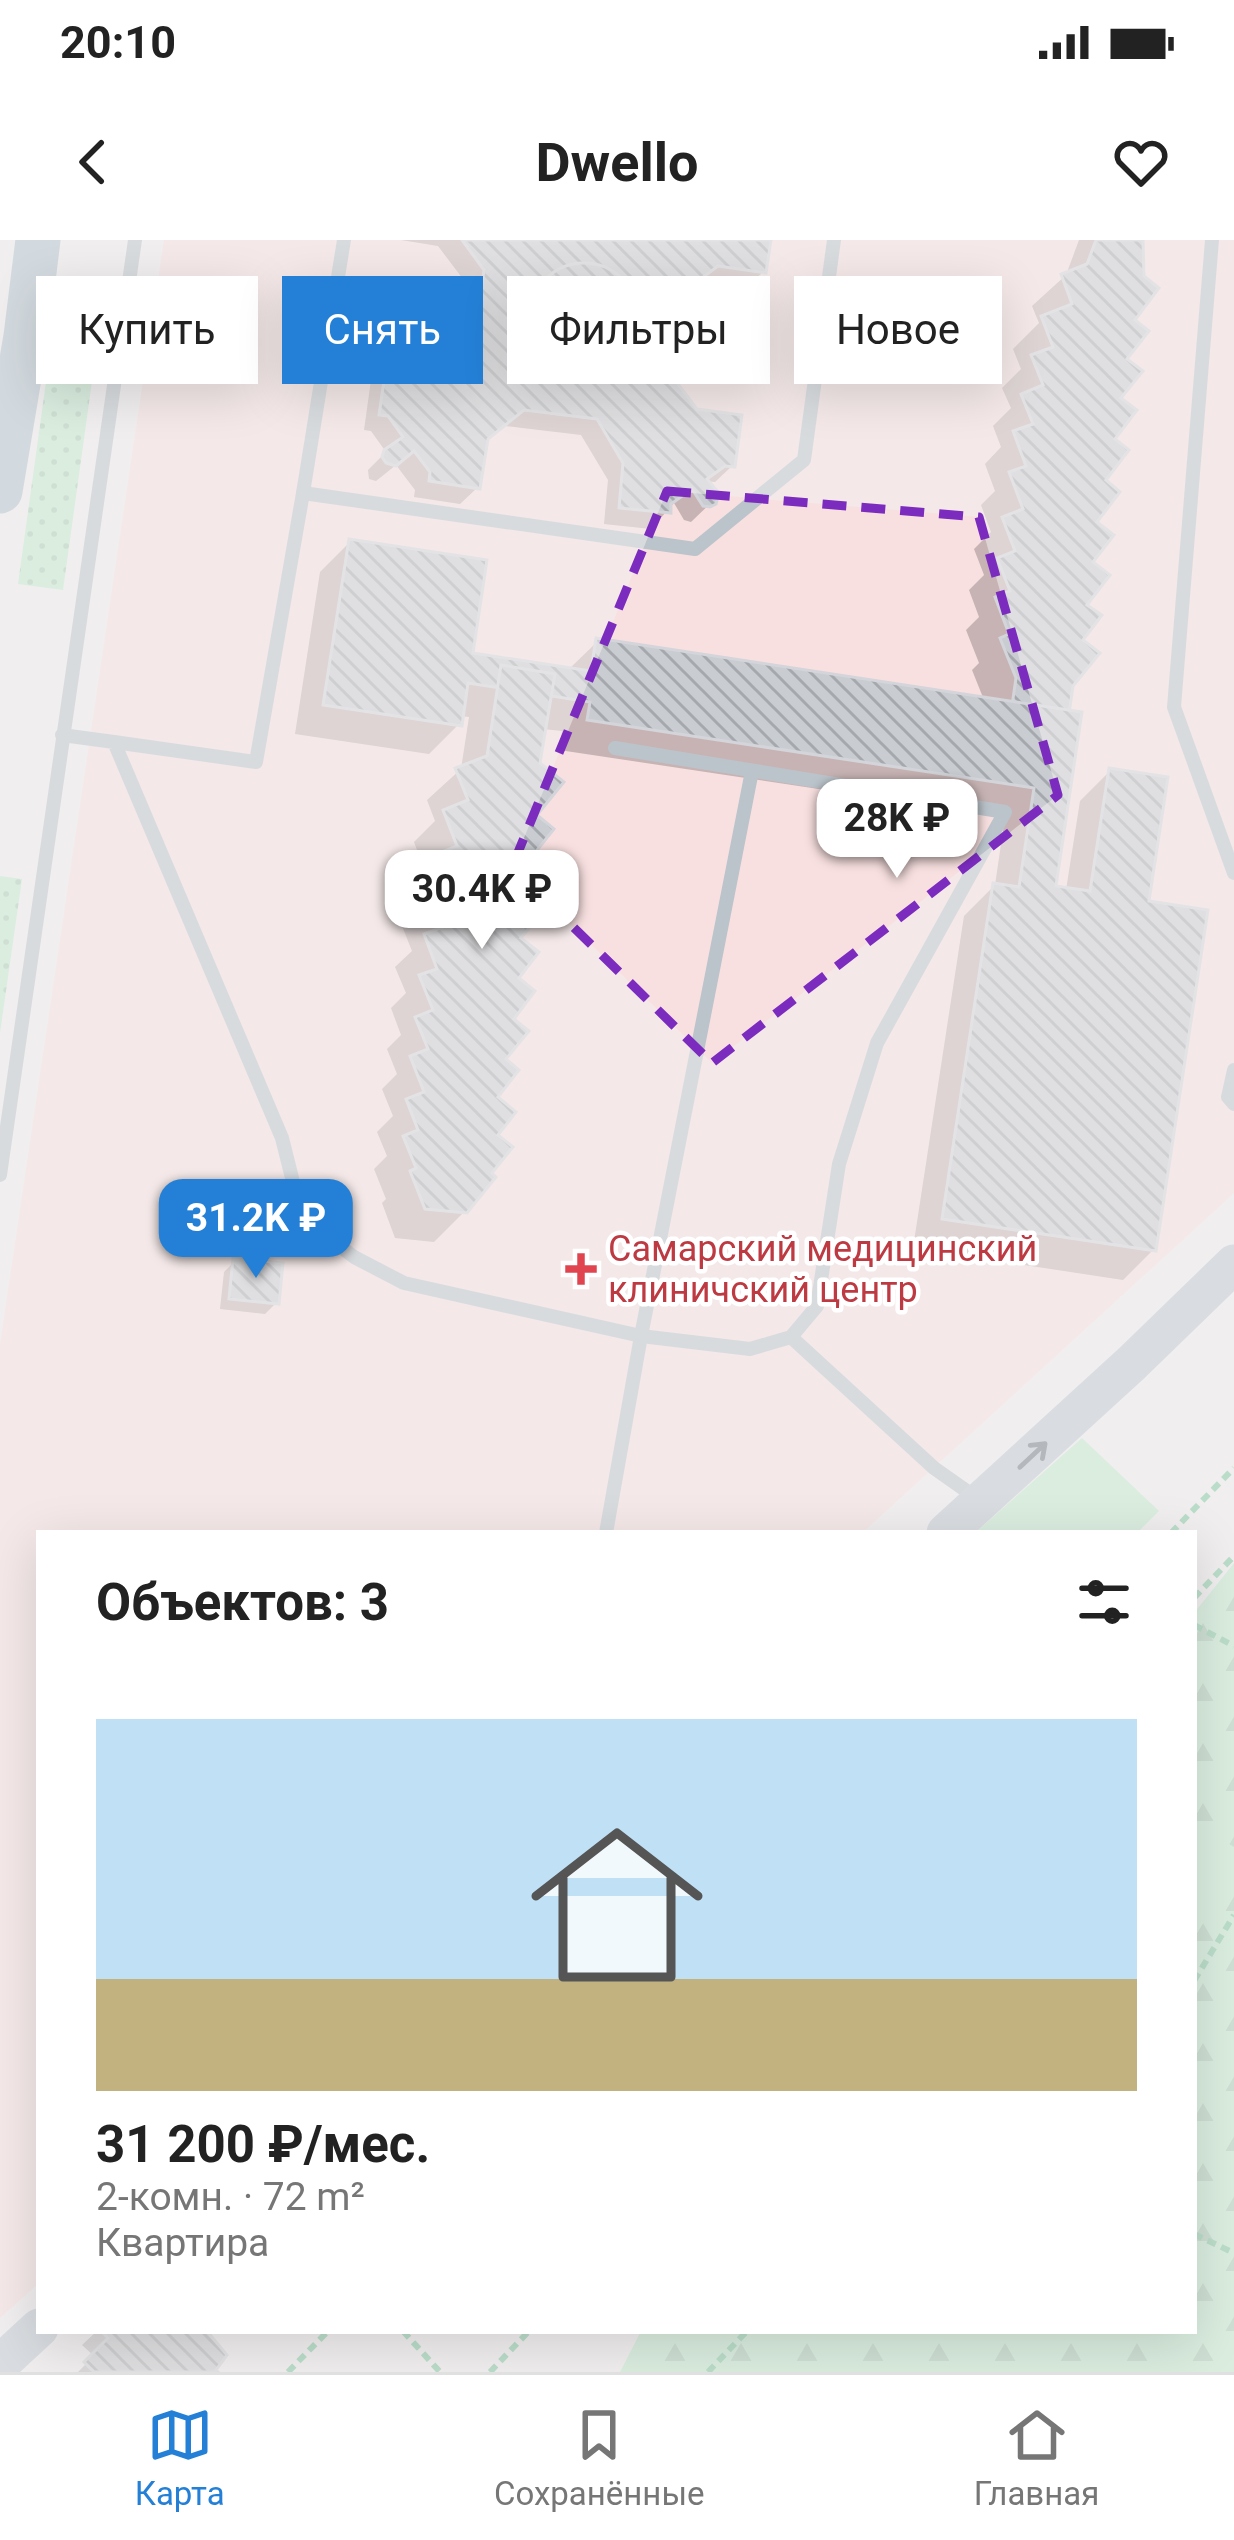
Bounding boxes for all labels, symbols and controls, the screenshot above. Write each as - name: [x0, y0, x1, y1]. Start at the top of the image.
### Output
- text: 20:10: [60, 16, 176, 69]
- icon: back: [60, 129, 126, 195]
- icon: heart: [1108, 129, 1174, 195]
- text: Dwello: [536, 131, 698, 194]
- chip: Купить: [36, 276, 258, 384]
- chip: Снять: [282, 276, 483, 384]
- chip: Фильтры: [507, 276, 770, 384]
- chip: Новое: [794, 276, 1002, 384]
- pin: 28K ₽: [813, 779, 981, 881]
- text: 28K ₽: [844, 795, 950, 841]
- pin: 30.4K ₽: [371, 850, 593, 952]
- text: 30.4K ₽: [412, 866, 552, 912]
- pin: 31.2K ₽: [145, 1179, 367, 1281]
- text: 31.2K ₽: [186, 1195, 326, 1241]
- place label: Самарский медицинский клиничский центр: [608, 1228, 1037, 1311]
- marker: Самарский медицинский клиничский центр: [565, 1253, 597, 1285]
- one-way arrow: [1017, 1442, 1047, 1469]
- icon: filters: [1071, 1569, 1137, 1635]
- text: Объектов: 3: [96, 1573, 389, 1632]
- icon: home: [509, 1797, 725, 2013]
- text: 31 200 ₽/мес.: [96, 2115, 430, 2174]
- text: 2-комн. · 72 m²: [96, 2174, 365, 2220]
- text: Квартира: [96, 2220, 269, 2266]
- tab: Карта: [135, 2402, 225, 2513]
- tab: Сохранённые: [494, 2402, 705, 2513]
- tab: Главная: [974, 2402, 1099, 2513]

